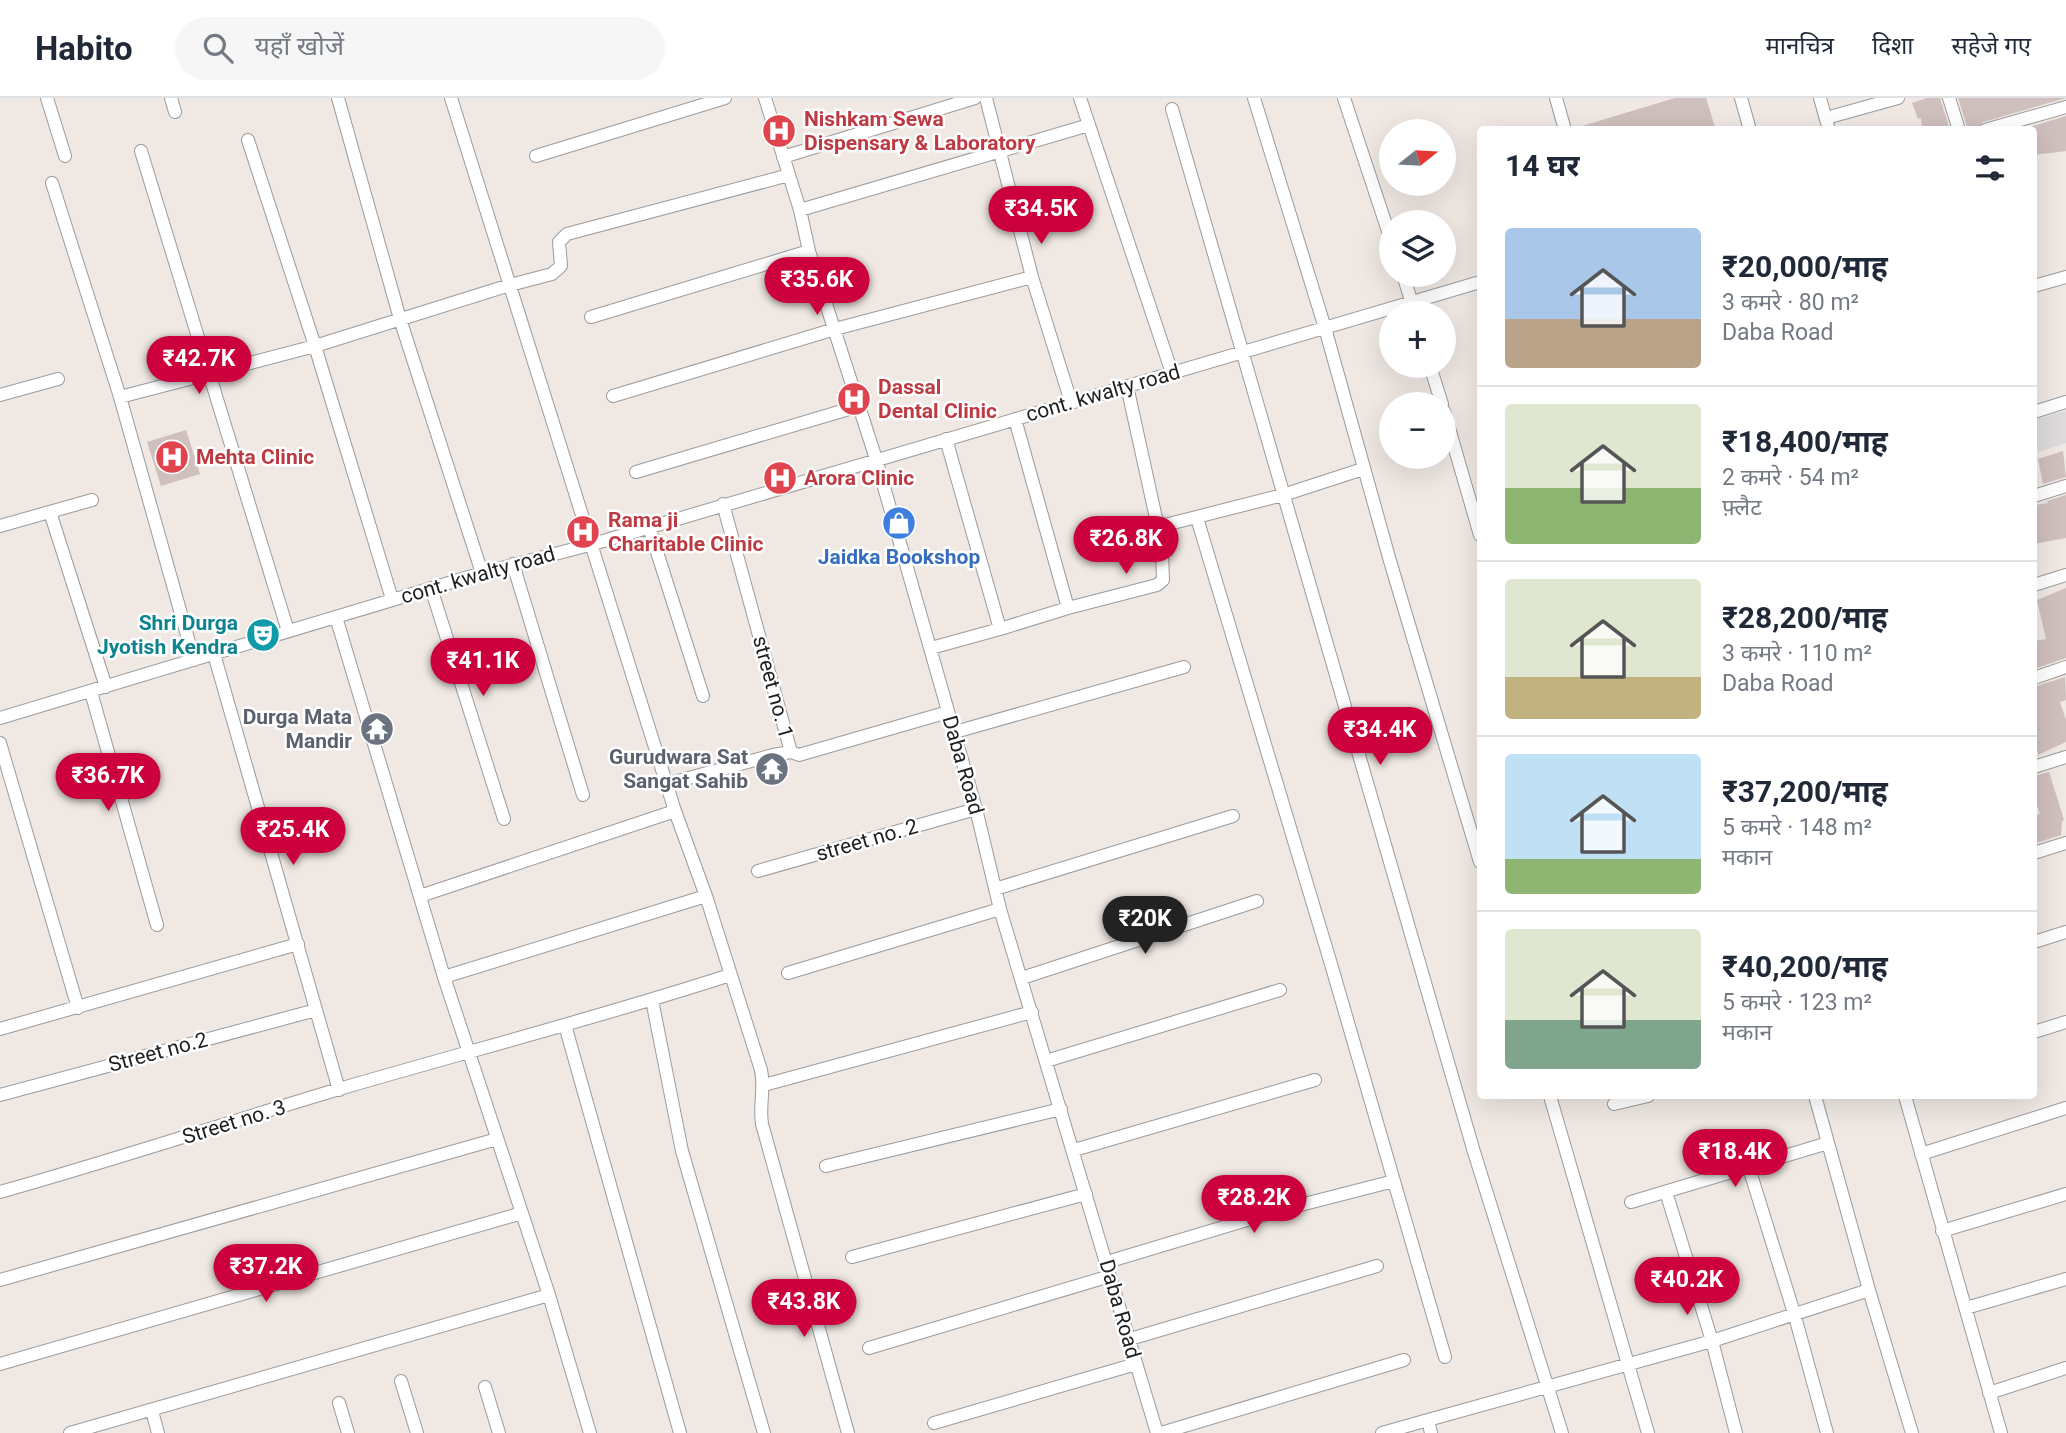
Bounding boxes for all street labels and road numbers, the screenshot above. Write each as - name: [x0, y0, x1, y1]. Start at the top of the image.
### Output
- street label: cont. kwalty road: [1023, 360, 1183, 426]
- street label: cont. kwalty road: [398, 542, 558, 608]
- street label: street no. 1: [748, 633, 798, 741]
- street label: Daba Road: [937, 713, 989, 817]
- street label: street no. 2: [813, 814, 921, 866]
- street label: Street no.2: [106, 1027, 210, 1077]
- street label: Street no. 3: [179, 1095, 289, 1149]
- street label: Daba Road: [1094, 1257, 1146, 1361]

